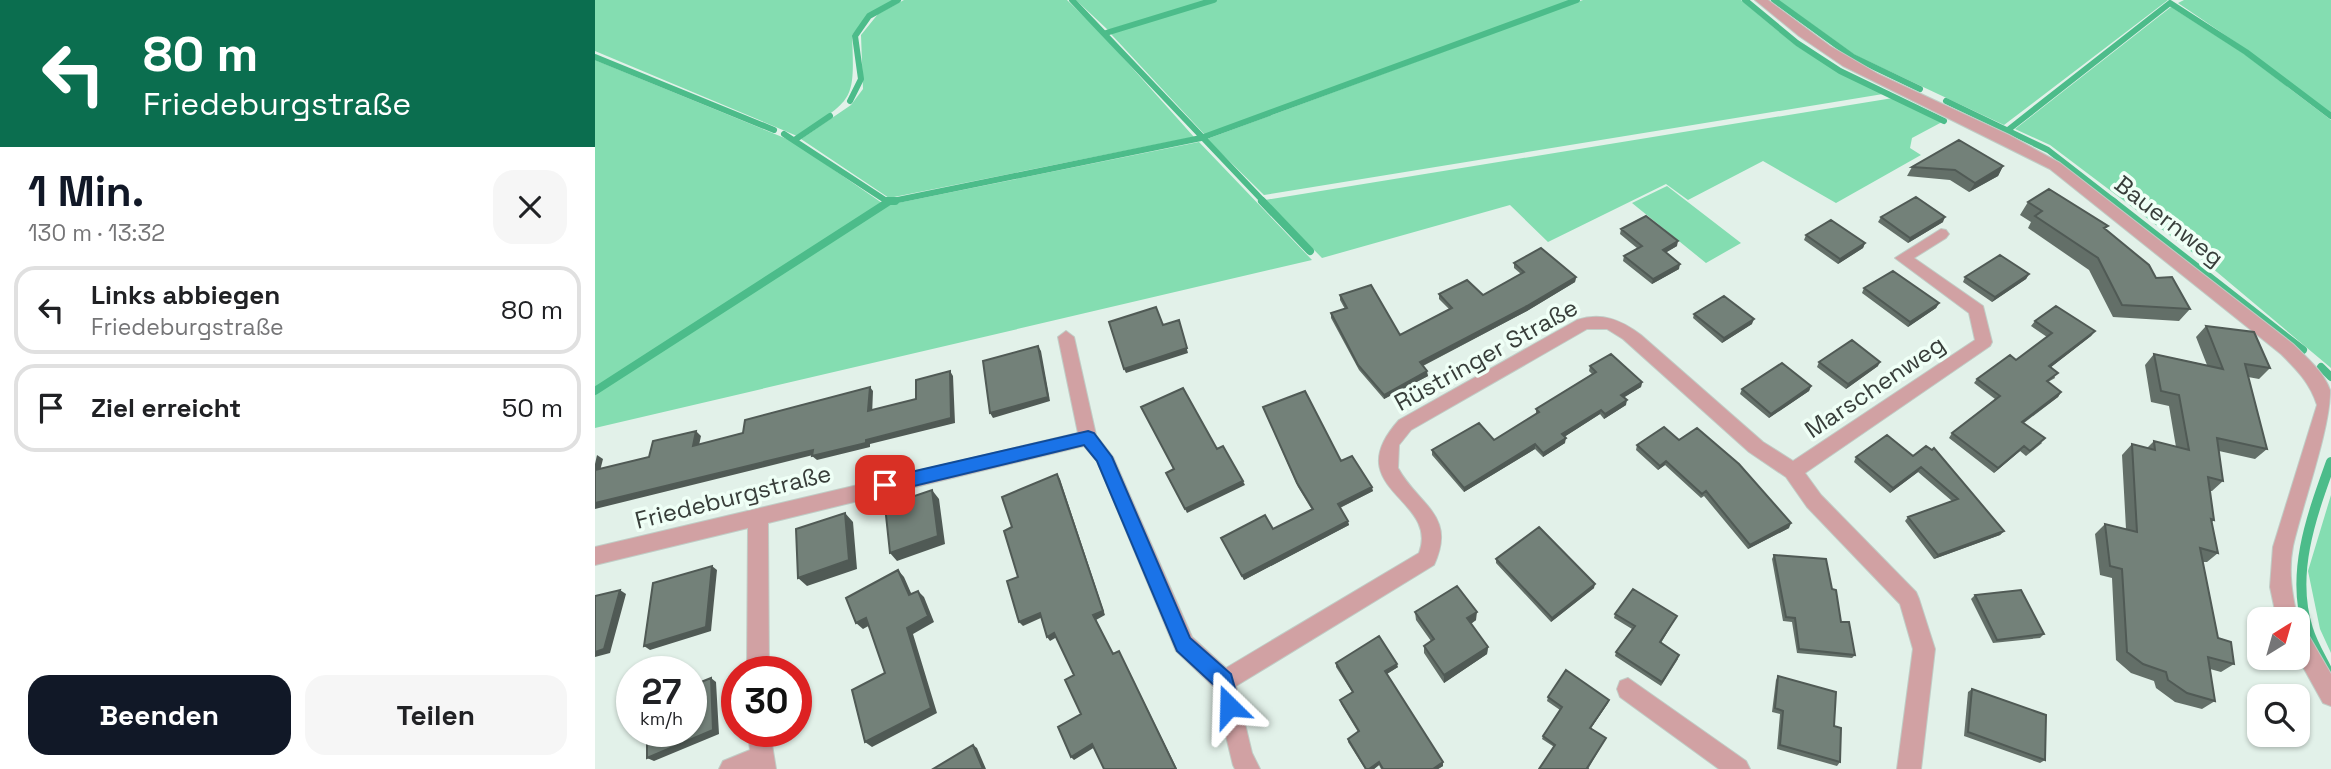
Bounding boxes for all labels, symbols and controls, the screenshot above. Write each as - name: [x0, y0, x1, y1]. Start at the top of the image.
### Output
- text: 80 m: [143, 23, 258, 85]
- icon: left: [28, 28, 119, 119]
- text: Friedeburgstraße: [143, 84, 411, 124]
- text: 1 Min.: [28, 165, 144, 218]
- street label: Bauernweg: [2108, 168, 2230, 273]
- button: close: [493, 170, 567, 244]
- text: 130 m · 13:32: [28, 218, 165, 248]
- text: Links abbiegen: [91, 278, 280, 312]
- icon: left: [32, 291, 70, 329]
- street label: Rüstringer Straße: [1389, 291, 1583, 418]
- text: 80 m: [501, 293, 563, 327]
- text: Friedeburgstraße: [91, 312, 284, 342]
- street label: Marschenweg: [1799, 328, 1951, 445]
- icon: arrive: [32, 389, 70, 427]
- text: Ziel erreicht: [91, 391, 241, 425]
- text: 50 m: [502, 391, 563, 425]
- pin: [855, 455, 915, 515]
- street label: Friedeburgstraße: [632, 457, 834, 536]
- icon: arrive: [866, 466, 904, 504]
- north arrow: [2247, 607, 2310, 670]
- map controls: [2247, 607, 2310, 747]
- speed limit sign: 30: [721, 656, 812, 747]
- position arrow: [1192, 669, 1266, 743]
- text: 27: [642, 670, 681, 714]
- button: Beenden: [28, 675, 291, 755]
- button: Teilen: [305, 675, 567, 755]
- button: search: [2247, 684, 2310, 747]
- text: km/h: [640, 707, 683, 730]

